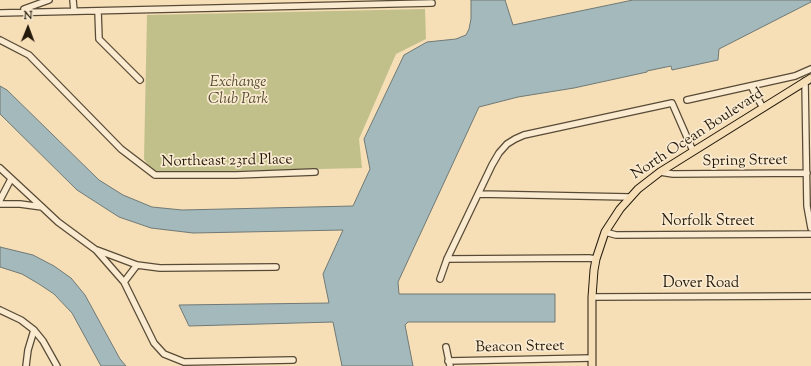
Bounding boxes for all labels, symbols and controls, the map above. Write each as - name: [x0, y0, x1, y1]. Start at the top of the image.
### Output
- north arrow: [8, 8, 48, 48]
- text: N: [24, 8, 33, 24]
- park label: Exchange Club Park: [208, 74, 268, 109]
- street label: North Ocean Boulevard: [629, 86, 767, 184]
- street label: Northeast 23rd Place: [161, 152, 293, 172]
- street label: Spring Street: [702, 152, 788, 172]
- street label: Norfolk Street: [661, 213, 755, 231]
- street label: Dover Road: [663, 275, 739, 293]
- street label: Beacon Street: [475, 338, 565, 358]

